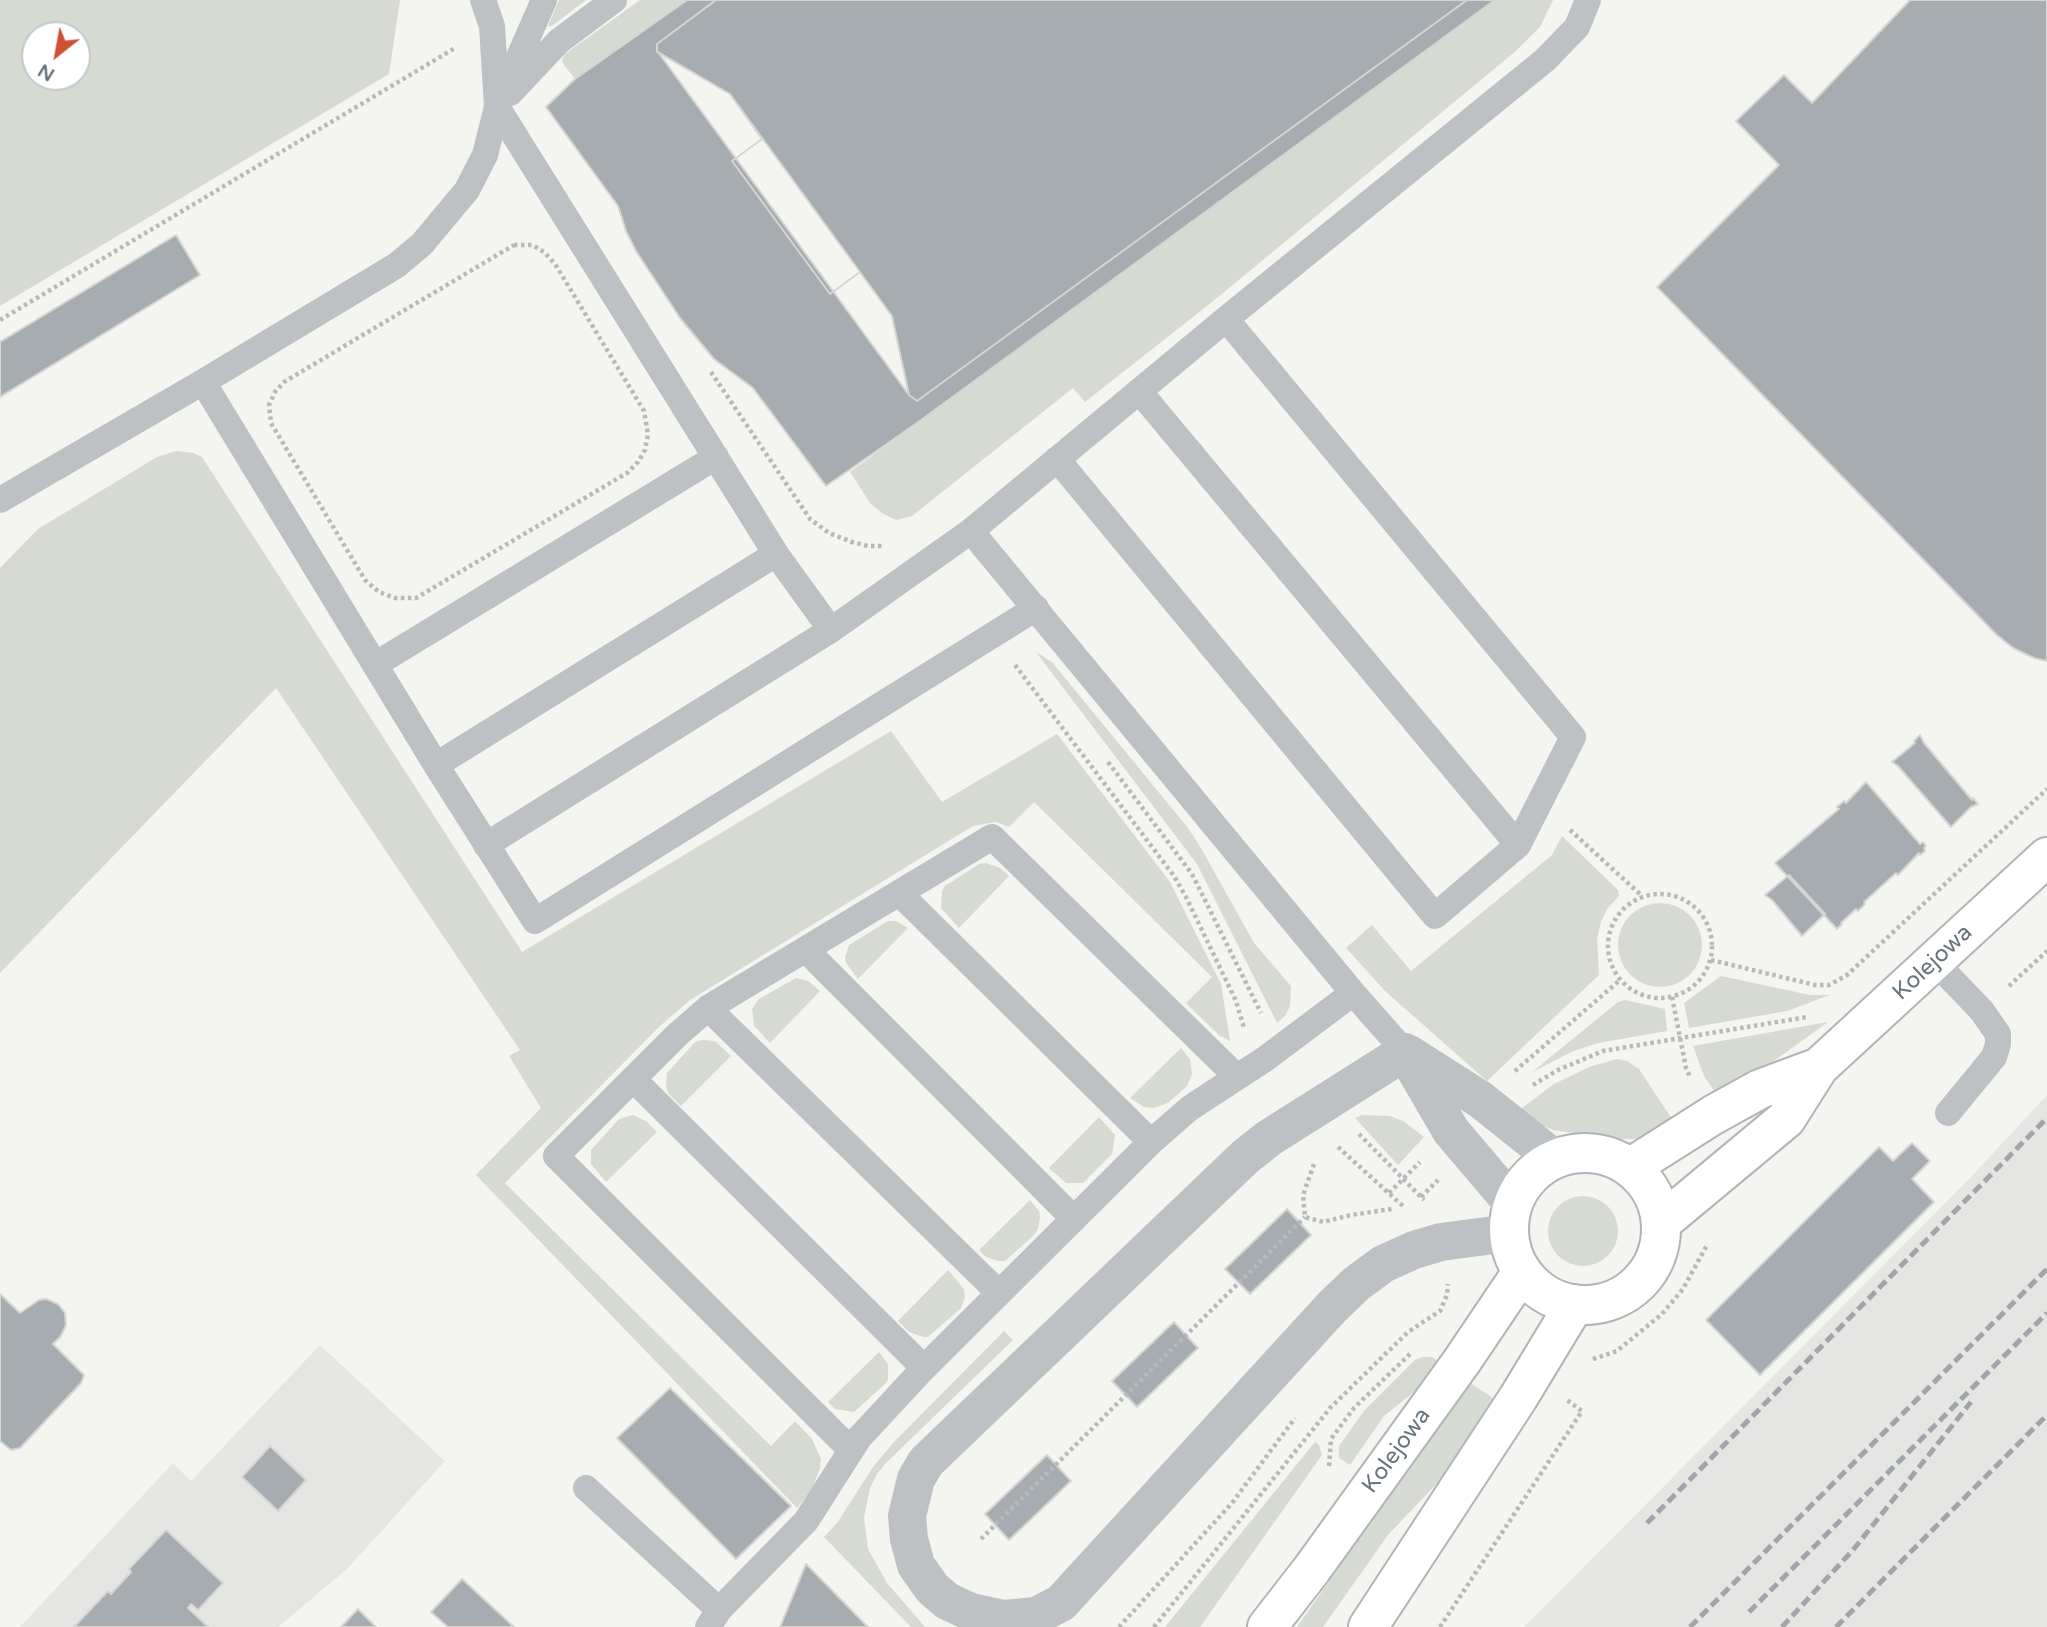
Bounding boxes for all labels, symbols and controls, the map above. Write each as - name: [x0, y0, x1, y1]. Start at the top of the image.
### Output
- north arrow: [21, 21, 91, 91]
- text: N: [34, 59, 58, 86]
- street label: Kolejowa: [1887, 919, 1979, 1007]
- street label: Kolejowa: [1357, 1403, 1437, 1499]

